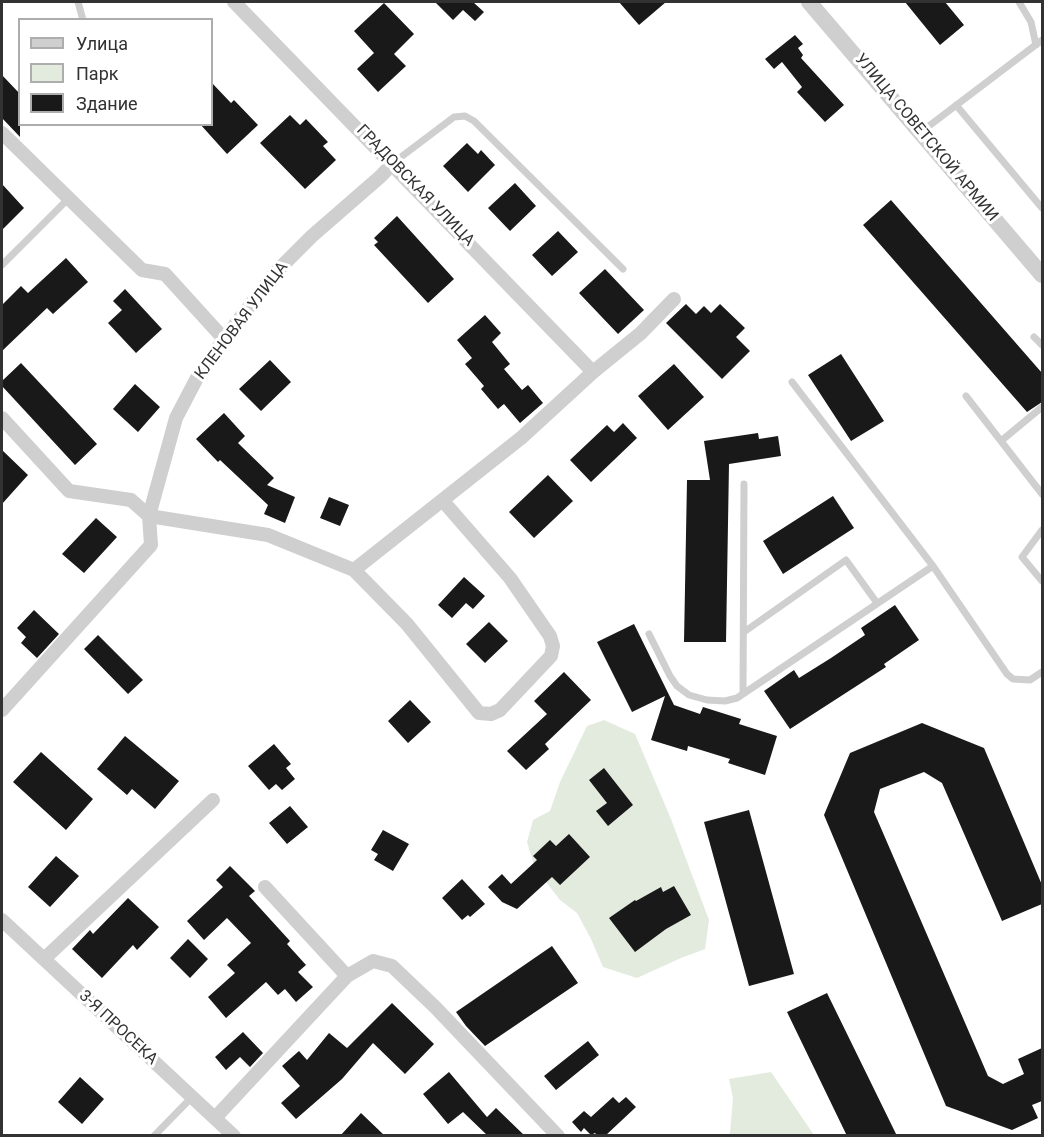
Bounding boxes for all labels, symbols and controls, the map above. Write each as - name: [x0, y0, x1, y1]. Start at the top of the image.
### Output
- legend: [18, 18, 213, 126]
- text: Улица: [76, 33, 128, 54]
- street label: УЛИЦА СОВЕТСКОЙ АРМИИ: [850, 50, 1002, 226]
- text: Парк: [76, 63, 118, 84]
- text: Здание: [76, 93, 138, 114]
- street label: ГРАДОВСКАЯ УЛИЦА: [352, 121, 478, 251]
- street label: КЛЕНОВАЯ УЛИЦА: [191, 258, 293, 384]
- street label: 3-Я ПРОСЕКА: [75, 987, 161, 1069]

